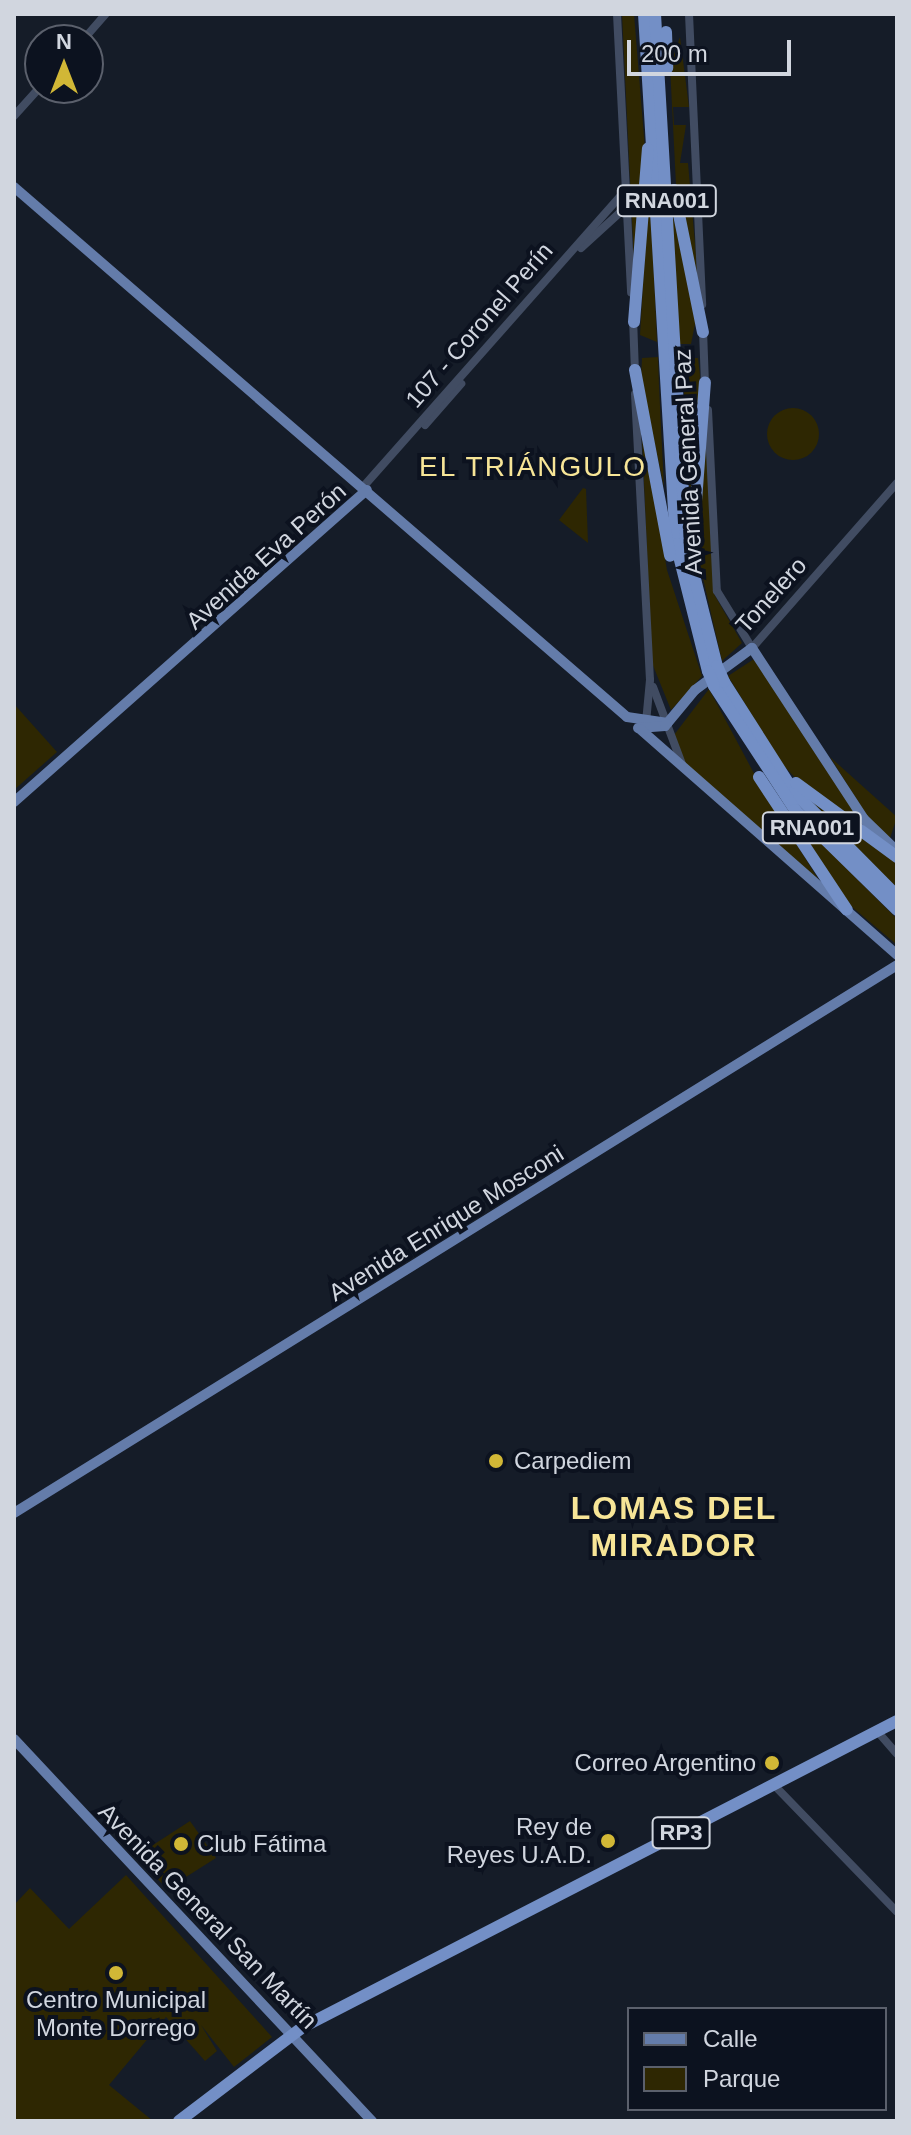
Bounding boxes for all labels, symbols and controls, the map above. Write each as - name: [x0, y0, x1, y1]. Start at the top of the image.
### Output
- north arrow: [24, 24, 104, 104]
- scale bar: [631, 24, 795, 74]
- text: N: [56, 29, 72, 54]
- text: 200 m: [641, 40, 708, 67]
- road number: RNA001: [615, 183, 719, 219]
- street label: 107 - Coronel Perín: [399, 237, 559, 413]
- street label: Avenida General Paz: [668, 348, 708, 576]
- district label: EL TRIÁNGULO: [418, 450, 648, 484]
- street label: Avenida Eva Perón: [180, 477, 352, 635]
- street label: Tonelero: [729, 551, 813, 639]
- road number: RNA001: [760, 810, 864, 846]
- street label: Avenida Enrique Mosconi: [323, 1139, 569, 1307]
- place label: Carpediem: [514, 1447, 631, 1475]
- marker: Carpediem: [485, 1450, 507, 1472]
- district label: LOMAS DEL MIRADOR: [571, 1490, 777, 1565]
- place label: Correo Argentino: [573, 1749, 756, 1777]
- marker: Correo Argentino: [763, 1754, 781, 1772]
- street label: Avenida General San Martín: [93, 1797, 323, 2035]
- place label: Rey de Reyes U.A.D.: [447, 1813, 592, 1869]
- road number: RP3: [651, 1815, 711, 1851]
- place label: Club Fátima: [197, 1830, 326, 1858]
- marker: Rey de Reyes U.A.D.: [599, 1832, 617, 1850]
- marker: Club Fátima: [172, 1835, 190, 1853]
- marker: Centro Municipal Monte Dorrego: [107, 1964, 125, 1982]
- place label: Centro Municipal Monte Dorrego: [26, 1986, 206, 2042]
- legend: [627, 2007, 887, 2111]
- text: Calle: [703, 2025, 758, 2052]
- text: Parque: [703, 2065, 780, 2092]

